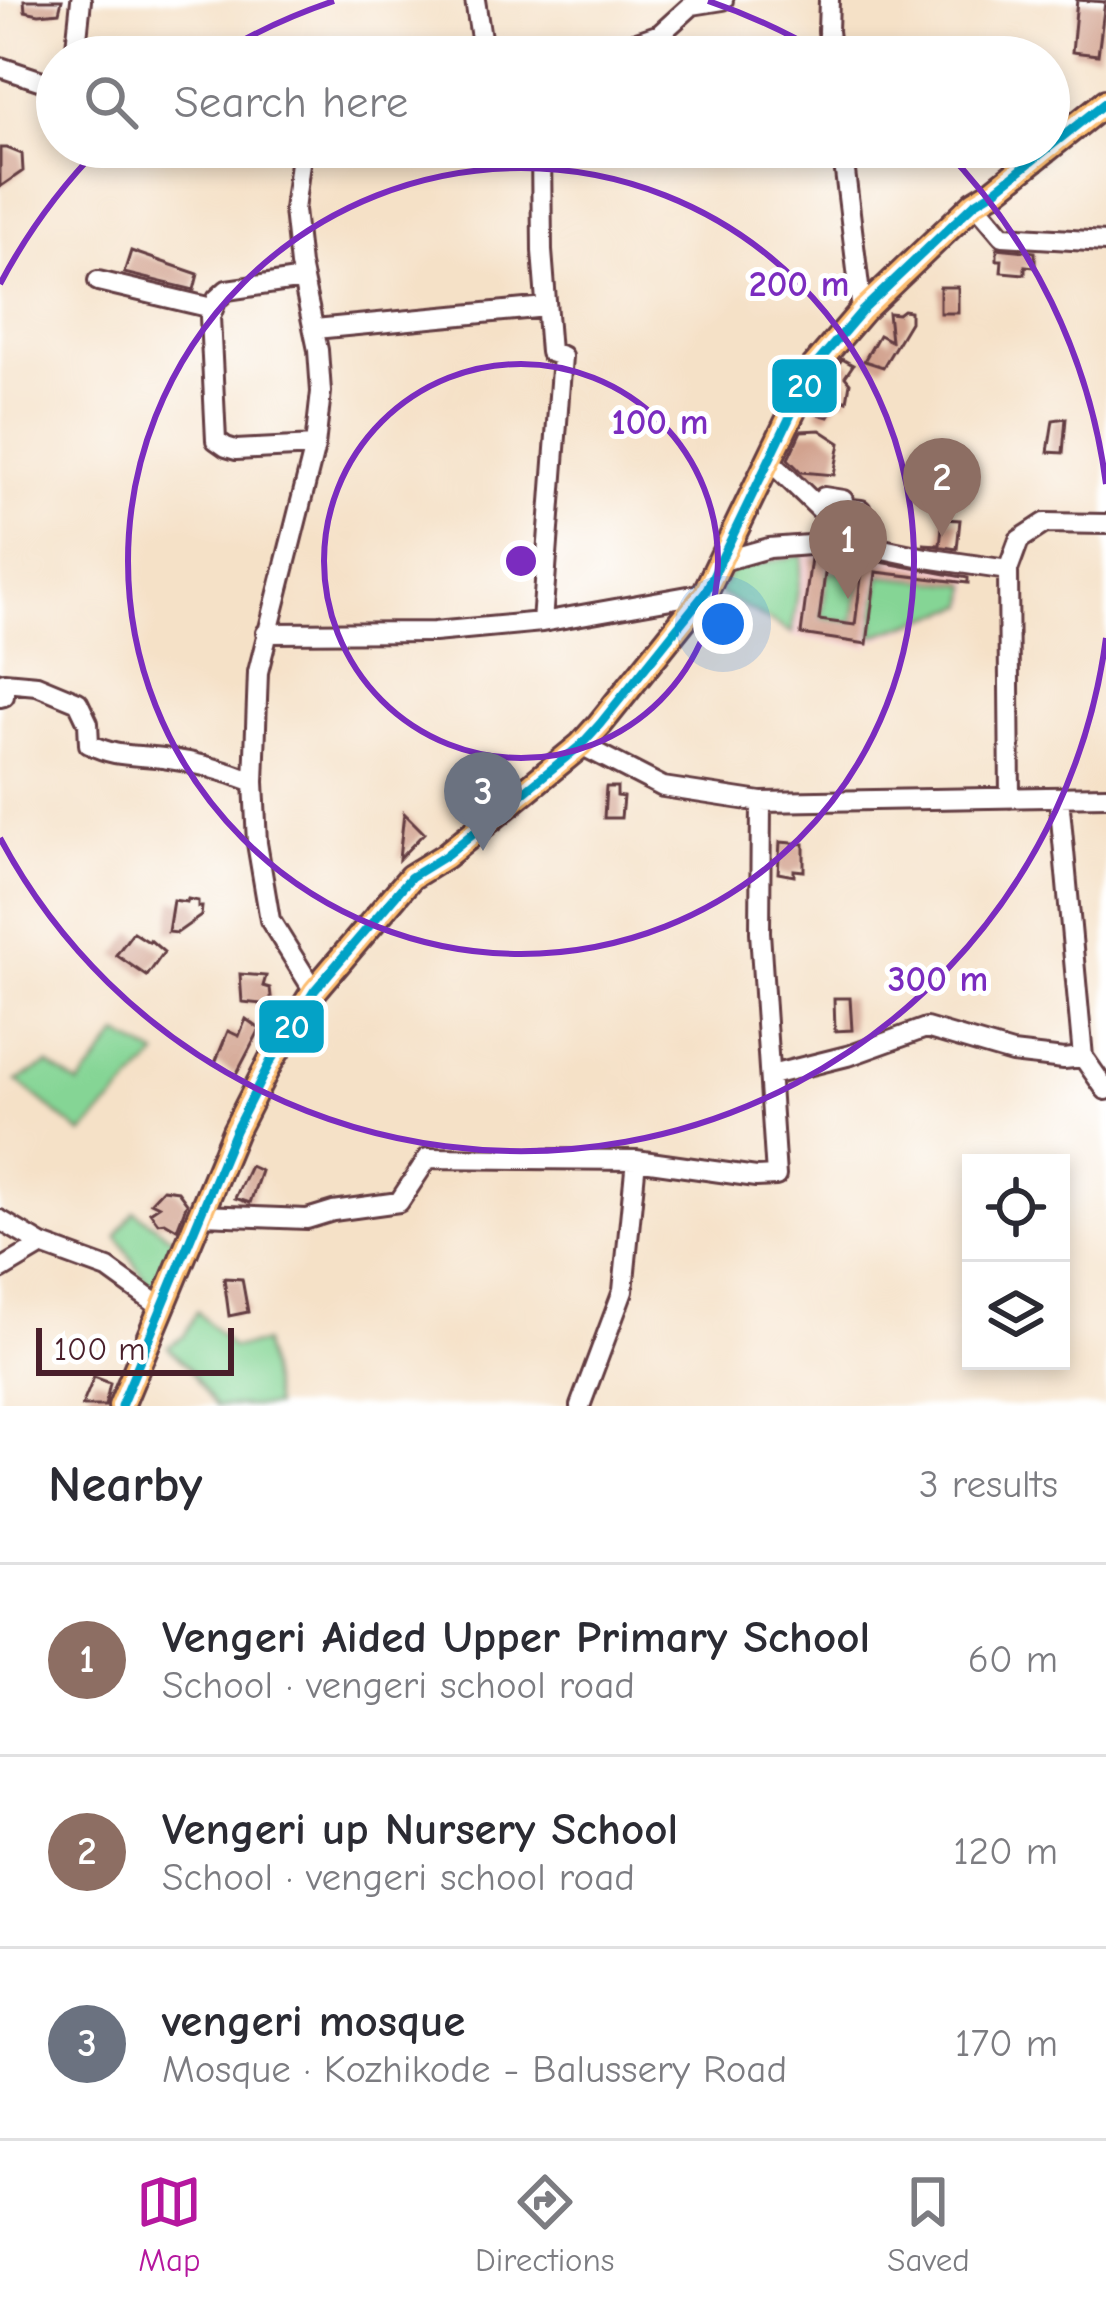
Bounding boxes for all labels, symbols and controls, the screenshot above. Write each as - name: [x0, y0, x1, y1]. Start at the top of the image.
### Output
- search box: [36, 36, 1070, 168]
- icon: search: [78, 69, 144, 135]
- text: Search here: [174, 76, 408, 128]
- text: 200 m: [749, 264, 849, 305]
- line badge: 20: [770, 357, 839, 415]
- text: 20: [787, 367, 823, 405]
- text: 100 m: [612, 402, 708, 443]
- pin: 2: [903, 438, 981, 537]
- pin: 1: [809, 500, 887, 599]
- centre of rings: [500, 540, 542, 582]
- your location: [693, 594, 753, 654]
- pin: 3: [444, 752, 522, 851]
- text: 300 m: [888, 959, 988, 1000]
- line badge: 20: [257, 998, 326, 1055]
- text: 20: [274, 1008, 310, 1046]
- map controls: [962, 1154, 1070, 1370]
- button: locate: [962, 1154, 1070, 1262]
- button: layers: [962, 1262, 1070, 1370]
- scale bar: [36, 1322, 234, 1375]
- text: 100 m: [54, 1330, 146, 1368]
- text: Nearby: [48, 1455, 202, 1514]
- text: 3 results: [919, 1462, 1058, 1507]
- text: Vengeri Aided Upper Primary School: [162, 1611, 870, 1663]
- text: 1: [79, 1637, 95, 1682]
- text: 60 m: [968, 1637, 1058, 1682]
- text: School · vengeri school road: [162, 1663, 635, 1708]
- text: Vengeri up Nursery School: [162, 1803, 678, 1855]
- text: 2: [77, 1829, 97, 1874]
- text: 120 m: [953, 1829, 1058, 1874]
- text: School · vengeri school road: [162, 1855, 635, 1900]
- text: vengeri mosque: [162, 1995, 465, 2047]
- text: 3: [77, 2021, 97, 2066]
- text: 170 m: [955, 2021, 1058, 2066]
- text: Mosque · Kozhikode - Balussery Road: [162, 2047, 787, 2092]
- tab: Map: [136, 2169, 202, 2279]
- tab: Directions: [475, 2169, 615, 2279]
- tab: Saved: [887, 2169, 970, 2279]

